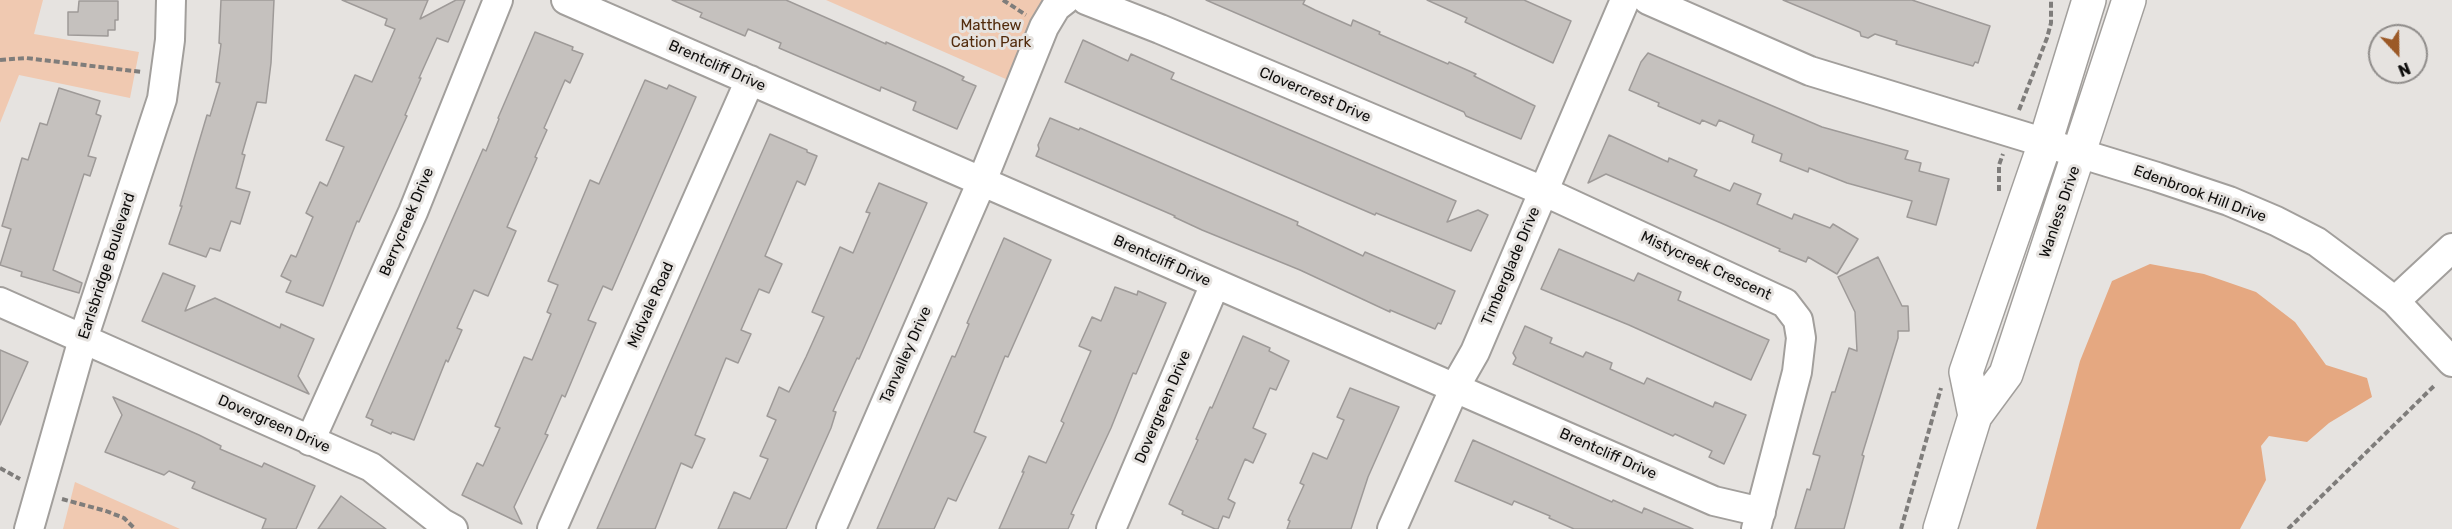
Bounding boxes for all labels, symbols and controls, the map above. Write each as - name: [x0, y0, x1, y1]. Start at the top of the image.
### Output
- park label: Matthew Cation Park: [951, 17, 1031, 52]
- north arrow: [2368, 24, 2428, 84]
- street label: Brentcliff Drive: [666, 37, 768, 95]
- text: N: [2395, 58, 2413, 80]
- street label: Clovercrest Drive: [1257, 63, 1373, 127]
- street label: Edenbrook Hill Drive: [2131, 162, 2269, 226]
- street label: Wanless Drive: [2036, 164, 2084, 260]
- street label: Berrycreek Drive: [376, 165, 438, 279]
- street label: Earlsbridge Boulevard: [75, 191, 139, 341]
- street label: Timberglade Drive: [1478, 204, 1544, 328]
- street label: Mistycreek Crescent: [1638, 228, 1774, 304]
- street label: Brentcliff Drive: [1111, 232, 1213, 290]
- street label: Midvale Road: [624, 259, 678, 351]
- street label: Tanvalley Drive: [877, 304, 935, 406]
- street label: Dovergreen Drive: [1131, 348, 1195, 466]
- street label: Dovergreen Drive: [215, 391, 333, 457]
- street label: Brentcliff Drive: [1557, 425, 1659, 483]

